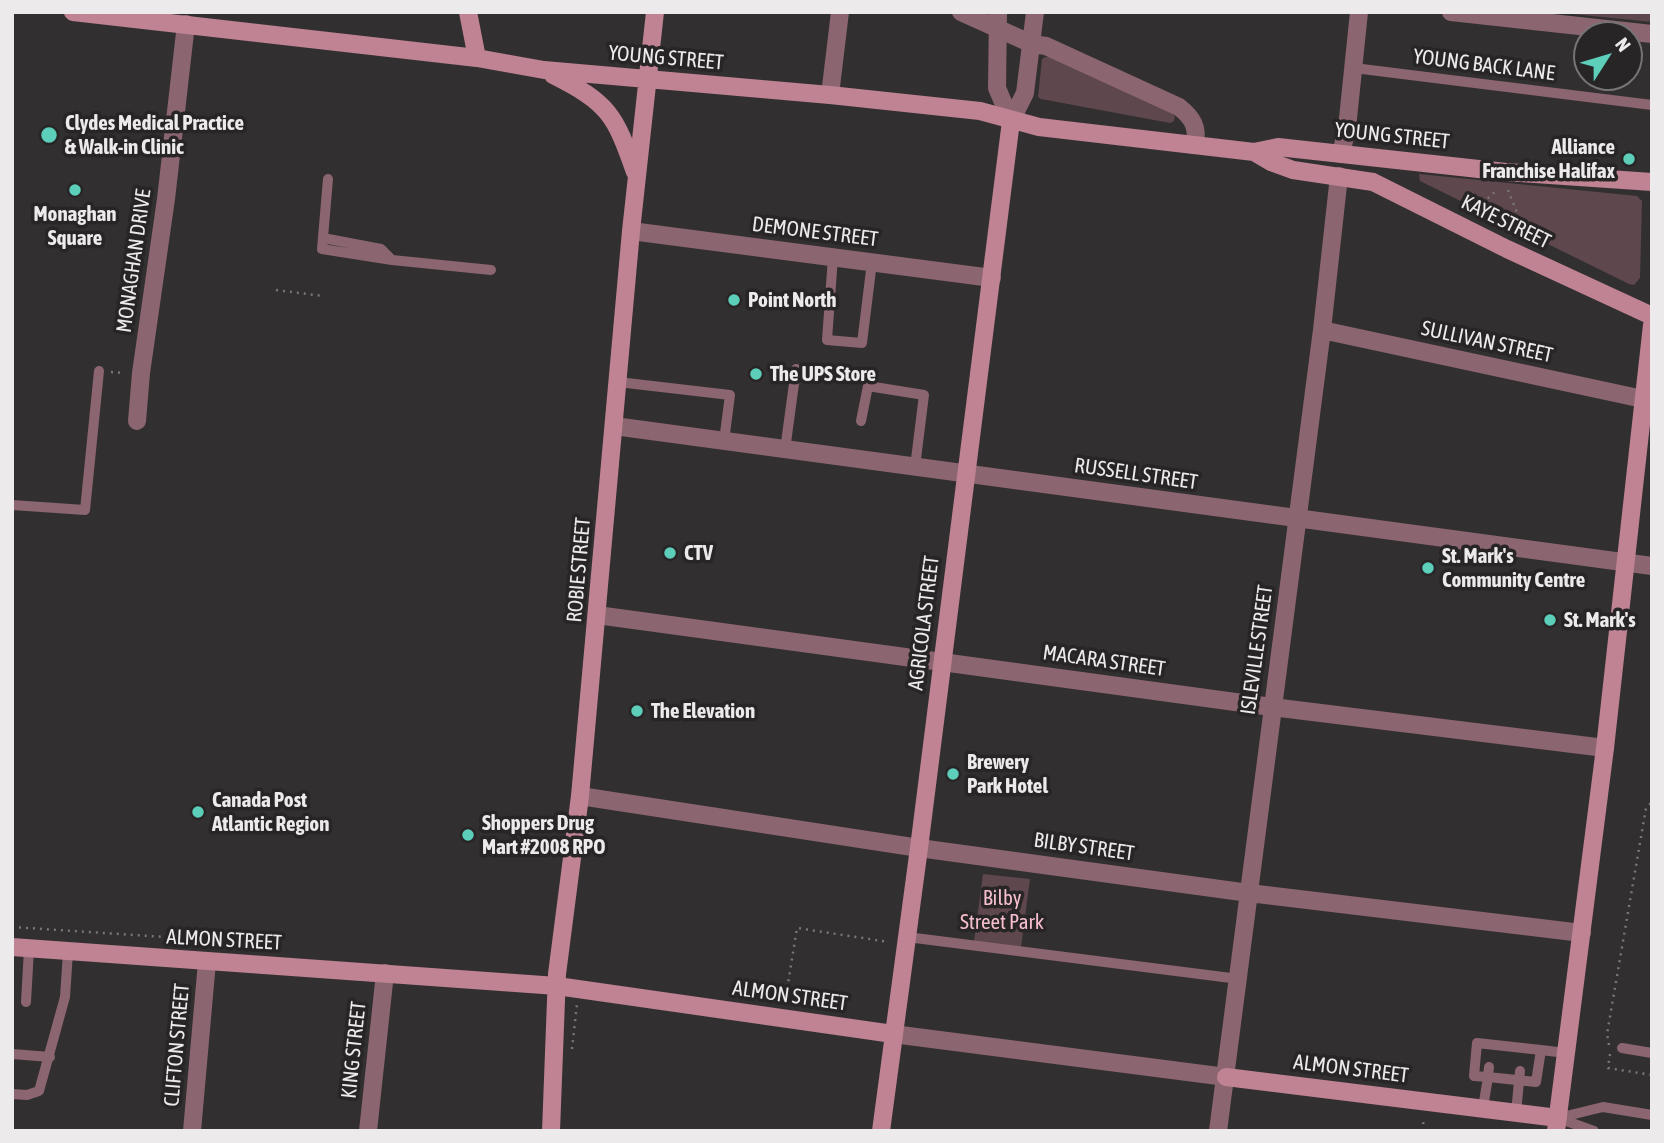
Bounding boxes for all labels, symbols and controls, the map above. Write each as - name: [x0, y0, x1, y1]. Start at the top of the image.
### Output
- north arrow: [1573, 21, 1643, 91]
- text: N: [1611, 33, 1635, 56]
- street label: YOUNG STREET: [607, 40, 725, 76]
- street label: YOUNG BACK LANE: [1412, 44, 1556, 86]
- place label: Clydes Medical Practice & Walk-in Clinic: [65, 110, 244, 160]
- street label: YOUNG STREET: [1333, 117, 1451, 155]
- marker: Clydes Medical Practice & Walk-in Clinic: [39, 125, 59, 145]
- place label: Alliance Franchise Halifax: [1482, 134, 1615, 184]
- marker: Alliance Franchise Halifax: [1621, 151, 1637, 167]
- marker: Monaghan Square: [67, 182, 83, 198]
- street label: MONAGHAN DRIVE: [111, 188, 157, 334]
- street label: KAYE STREET: [1457, 190, 1555, 254]
- place label: Monaghan Square: [33, 201, 117, 251]
- street label: DEMONE STREET: [750, 212, 880, 252]
- place label: Point North: [748, 287, 836, 313]
- marker: Point North: [726, 292, 742, 308]
- street label: SULLIVAN STREET: [1419, 316, 1555, 368]
- place label: The UPS Store: [770, 361, 876, 387]
- marker: The UPS Store: [748, 366, 764, 382]
- street label: RUSSELL STREET: [1073, 453, 1199, 495]
- street label: ROBIE STREET: [562, 516, 596, 624]
- place label: CTV: [684, 540, 713, 566]
- place label: St. Mark's Community Centre: [1442, 543, 1585, 593]
- marker: CTV: [662, 545, 678, 561]
- street label: AGRICOLA STREET: [903, 554, 945, 692]
- marker: St. Mark's Community Centre: [1420, 560, 1436, 576]
- street label: ISLEVILLE STREET: [1235, 584, 1279, 716]
- place label: St. Mark's: [1564, 607, 1636, 633]
- marker: St. Mark's: [1542, 612, 1558, 628]
- street label: MACARA STREET: [1041, 640, 1167, 682]
- place label: The Elevation: [651, 698, 755, 724]
- marker: The Elevation: [629, 703, 645, 719]
- place label: Brewery Park Hotel: [967, 749, 1048, 799]
- marker: Brewery Park Hotel: [945, 766, 961, 782]
- place label: Canada Post Atlantic Region: [212, 787, 329, 837]
- marker: Canada Post Atlantic Region: [190, 804, 206, 820]
- place label: Shoppers Drug Mart #2008 RPO: [482, 810, 605, 860]
- marker: Shoppers Drug Mart #2008 RPO: [460, 827, 476, 843]
- street label: BILBY STREET: [1032, 827, 1136, 867]
- park label: Bilby Street Park: [960, 885, 1044, 935]
- street label: ALMON STREET: [166, 924, 282, 956]
- street label: ALMON STREET: [731, 975, 849, 1017]
- street label: CLIFTON STREET: [159, 982, 195, 1108]
- street label: KING STREET: [336, 1000, 372, 1100]
- street label: ALMON STREET: [1292, 1049, 1410, 1089]

